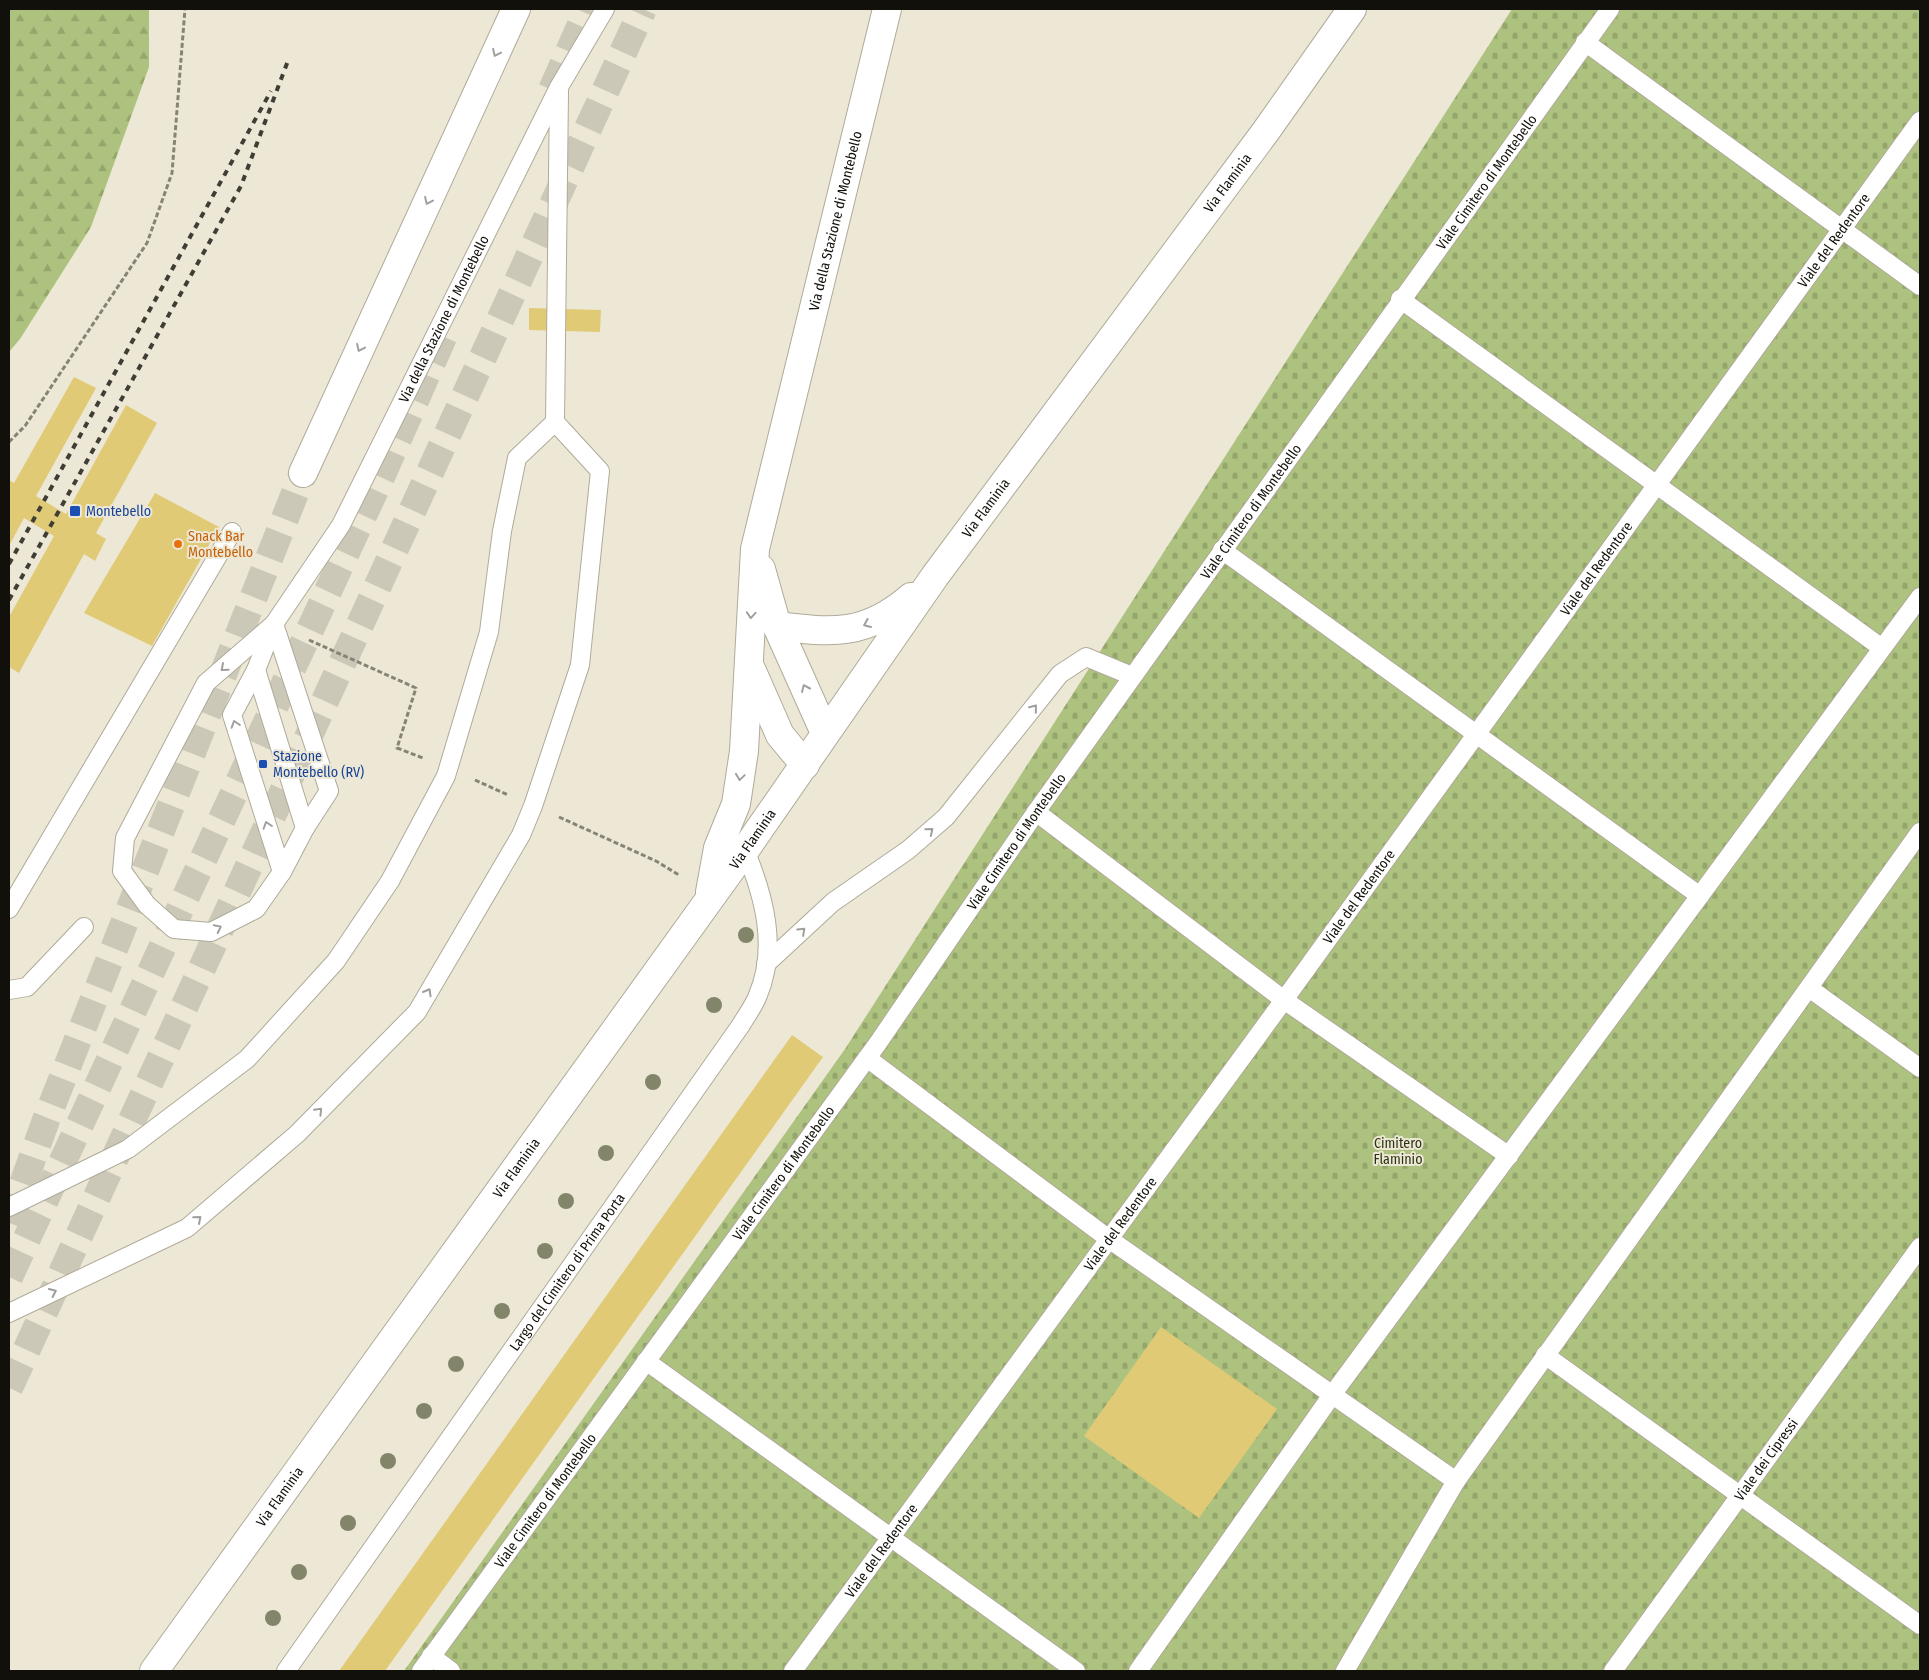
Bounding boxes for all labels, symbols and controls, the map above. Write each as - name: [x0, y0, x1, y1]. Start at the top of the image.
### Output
- one-way arrow: [491, 48, 502, 57]
- street label: Viale Cimitero di Montebello: [1432, 111, 1540, 253]
- street label: Via della Stazione di Montebello: [805, 129, 865, 313]
- street label: Via Flaminia: [1200, 150, 1255, 216]
- street label: Viale del Redentore: [1794, 190, 1873, 291]
- one-way arrow: [423, 196, 434, 205]
- street label: Via della Stazione di Montebello: [395, 232, 492, 405]
- one-way arrow: [356, 343, 366, 352]
- street label: Viale Cimitero di Montebello: [1197, 441, 1305, 582]
- street label: Via Flaminia: [958, 475, 1013, 541]
- place label: Montebello: [86, 503, 151, 520]
- marker: Montebello: [68, 504, 82, 518]
- street label: Viale del Redentore: [1556, 518, 1636, 619]
- place label: Snack Bar Montebello: [188, 528, 253, 561]
- marker: Snack Bar Montebello: [172, 538, 184, 550]
- one-way arrow: [745, 612, 756, 620]
- one-way arrow: [863, 618, 872, 629]
- one-way arrow: [220, 662, 229, 671]
- one-way arrow: [801, 684, 812, 693]
- one-way arrow: [1029, 704, 1038, 713]
- one-way arrow: [230, 721, 240, 729]
- place label: Stazione Montebello (RV): [273, 748, 364, 781]
- marker: Stazione Montebello (RV): [257, 758, 269, 770]
- street label: Viale Cimitero di Montebello: [963, 770, 1069, 913]
- one-way arrow: [735, 774, 746, 782]
- street label: Via Flaminia: [726, 805, 779, 872]
- one-way arrow: [263, 821, 273, 830]
- one-way arrow: [924, 828, 933, 837]
- street label: Viale del Redentore: [1319, 846, 1399, 947]
- one-way arrow: [212, 924, 221, 934]
- one-way arrow: [796, 928, 805, 937]
- one-way arrow: [422, 988, 432, 997]
- street label: Viale Cimitero di Montebello: [729, 1102, 838, 1243]
- one-way arrow: [313, 1108, 322, 1117]
- street label: Via Flaminia: [489, 1135, 543, 1201]
- park label: Cimitero Flaminio: [1373, 1135, 1423, 1168]
- street label: Viale del Redentore: [1080, 1174, 1160, 1274]
- street label: Largo del Cimitero di Prima Porta: [506, 1190, 628, 1354]
- one-way arrow: [192, 1216, 201, 1225]
- one-way arrow: [48, 1288, 57, 1298]
- street label: Viale dei Cipressi: [1731, 1415, 1802, 1504]
- street label: Viale Cimitero di Montebello: [491, 1430, 600, 1571]
- street label: Via Flaminia: [252, 1463, 307, 1530]
- street label: Viale del Redentore: [841, 1500, 921, 1601]

